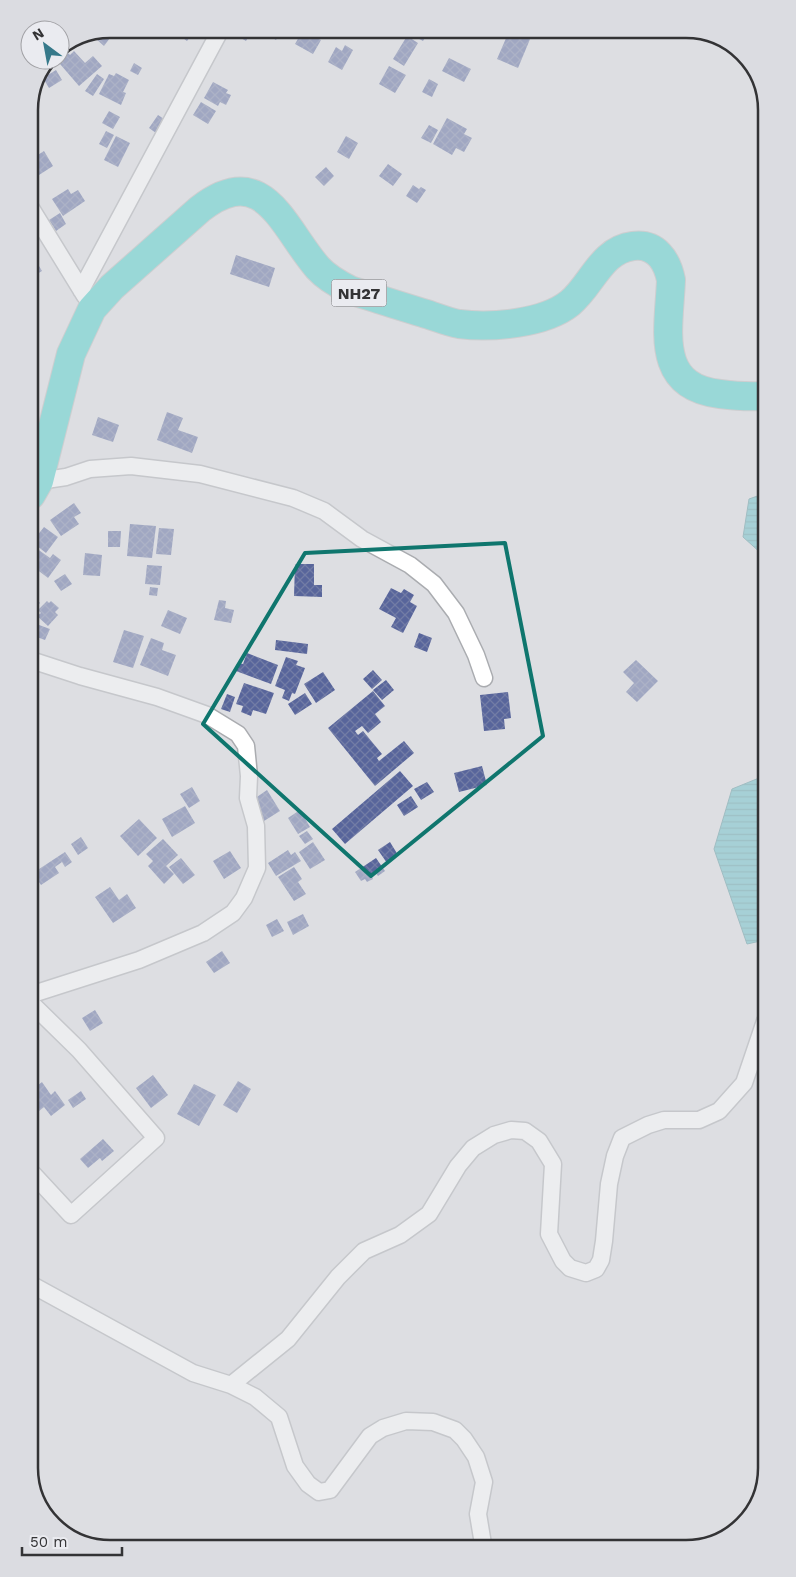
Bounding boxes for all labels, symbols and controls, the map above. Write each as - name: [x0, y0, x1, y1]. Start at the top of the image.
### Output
- north arrow: [20, 20, 70, 70]
- text: N: [29, 24, 47, 44]
- road number: NH27: [332, 280, 386, 306]
- scale bar: [22, 1524, 122, 1556]
- text: 50 m: [30, 1533, 67, 1551]

